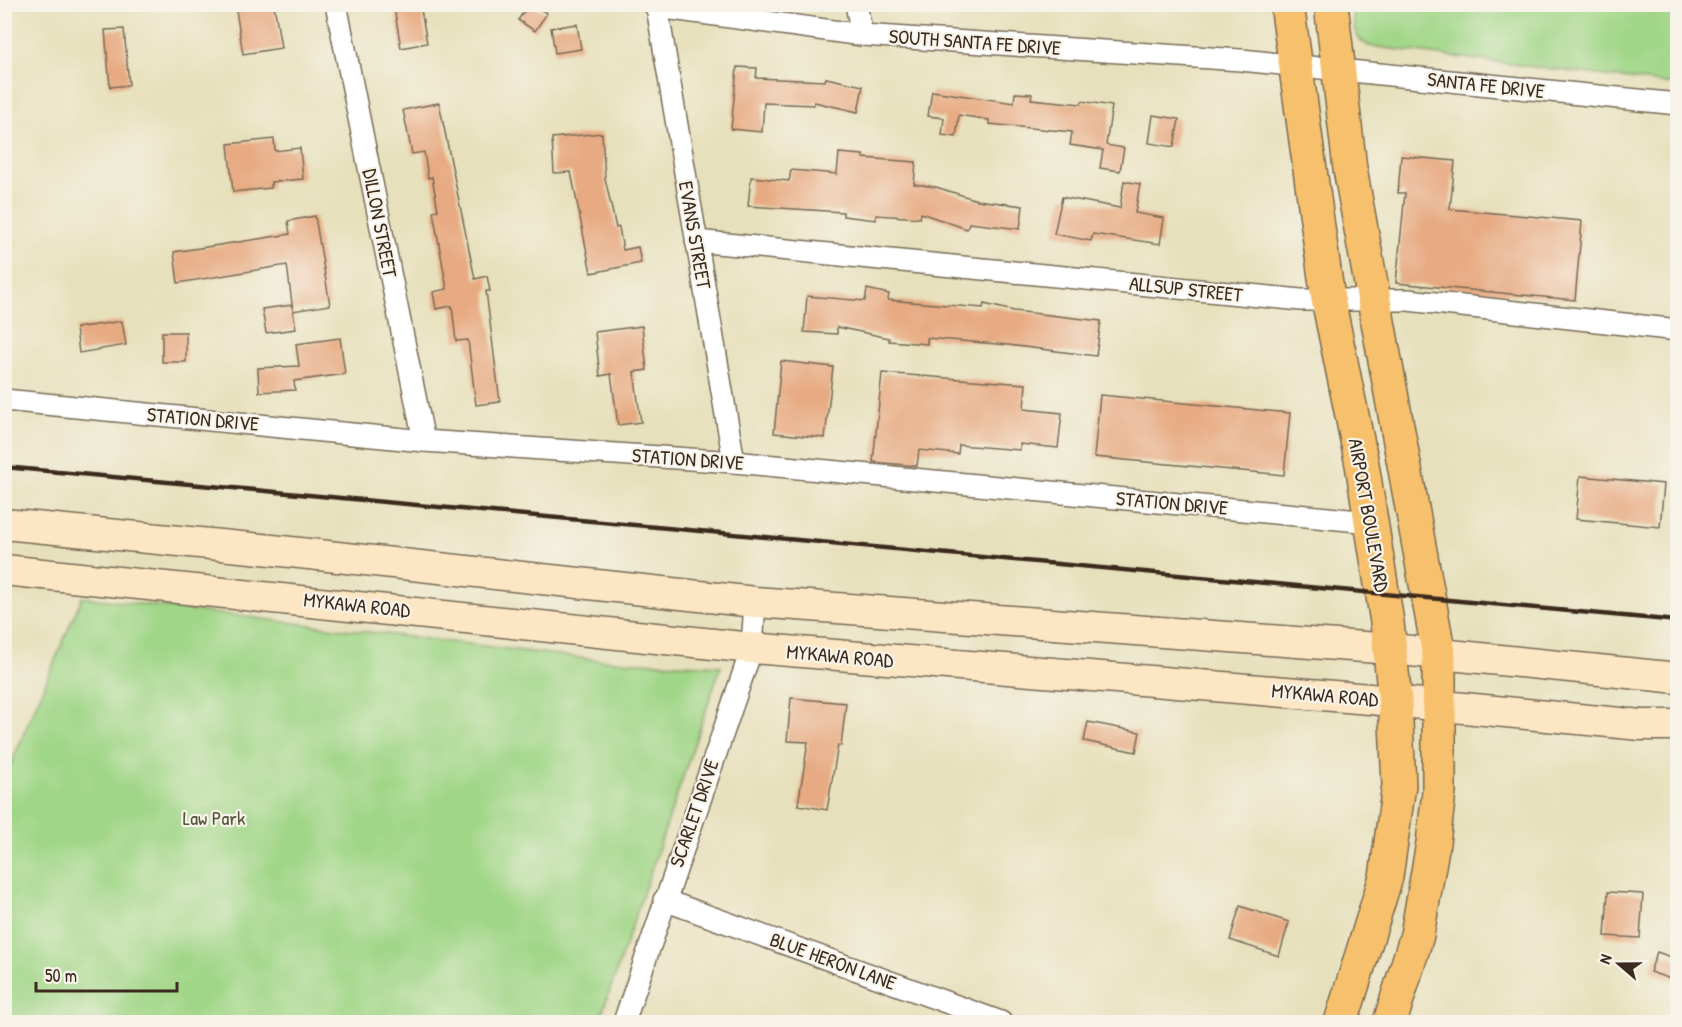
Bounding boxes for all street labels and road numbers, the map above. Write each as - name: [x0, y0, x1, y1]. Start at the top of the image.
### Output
- street label: SOUTH SANTA FE DRIVE: [888, 22, 1062, 61]
- street label: SANTA FE DRIVE: [1426, 65, 1546, 104]
- street label: DILLON STREET: [357, 166, 404, 280]
- street label: EVANS STREET: [673, 179, 718, 292]
- street label: ALLSUP STREET: [1128, 269, 1245, 308]
- street label: STATION DRIVE: [146, 400, 260, 437]
- street label: AIRPORT BOULEVARD: [1343, 436, 1396, 594]
- street label: STATION DRIVE: [631, 441, 745, 476]
- street label: STATION DRIVE: [1115, 484, 1229, 521]
- street label: MYKAWA ROAD: [302, 585, 412, 624]
- street label: MYKAWA ROAD: [786, 637, 895, 674]
- street label: MYKAWA ROAD: [1271, 676, 1380, 713]
- street label: SCARLET DRIVE: [662, 755, 725, 870]
- street label: BLUE HERON LANE: [766, 925, 900, 996]

